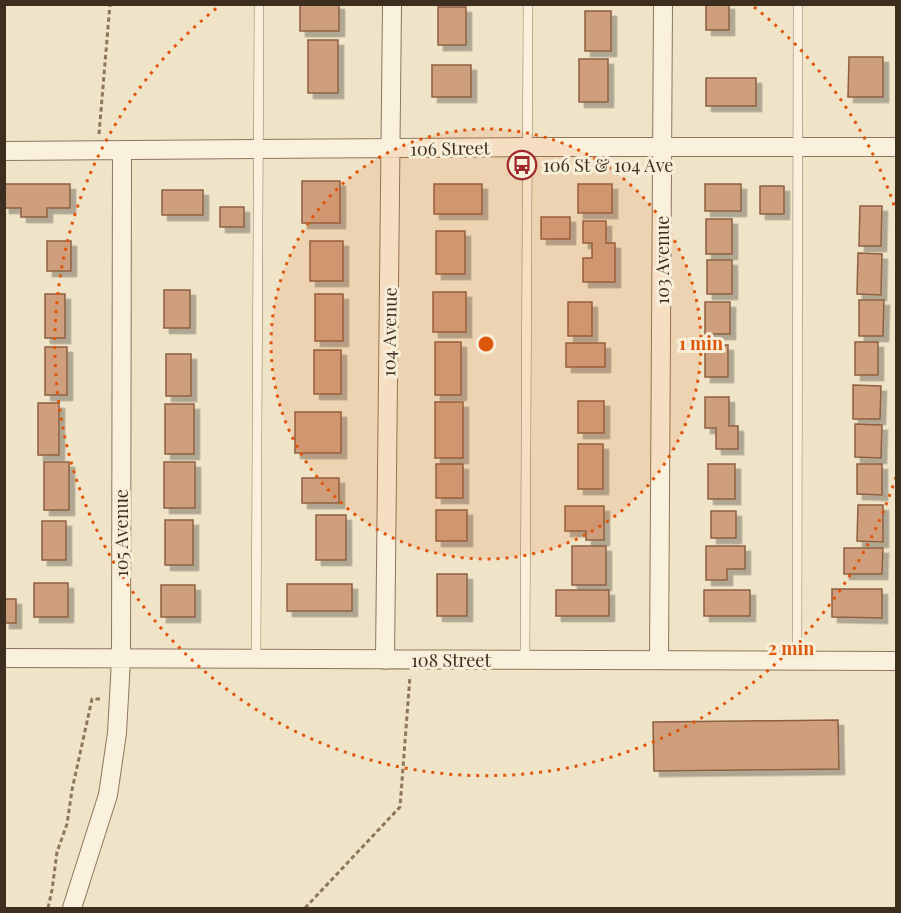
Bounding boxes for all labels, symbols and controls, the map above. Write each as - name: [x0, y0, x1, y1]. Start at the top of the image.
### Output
- street label: 106 Street: [410, 135, 491, 161]
- bus stop icon: 106 St & 104 Ave: [506, 149, 538, 181]
- place label: 106 St & 104 Ave: [543, 153, 673, 177]
- street label: 103 Avenue: [650, 216, 674, 304]
- street label: 104 Avenue: [376, 287, 402, 377]
- text: 1 min: [679, 331, 723, 355]
- centre of rings: [476, 334, 496, 354]
- street label: 105 Avenue: [109, 489, 133, 577]
- text: 2 min: [768, 636, 814, 660]
- street label: 108 Street: [411, 648, 491, 672]

